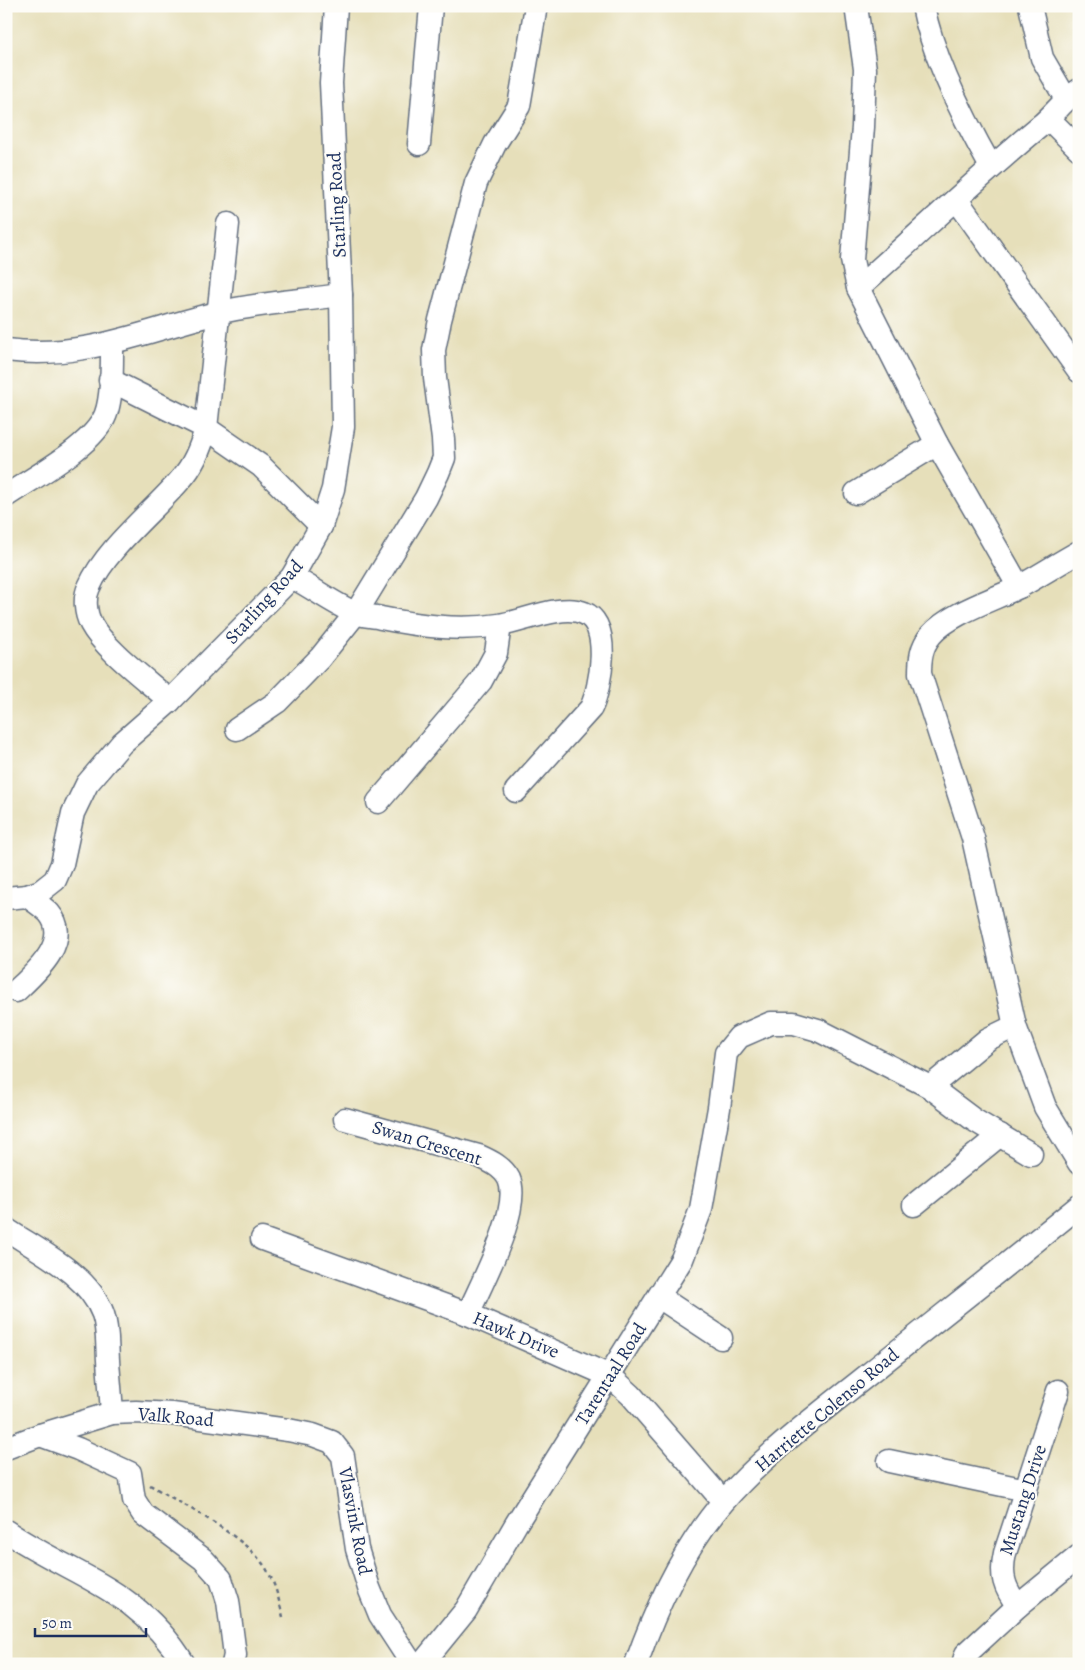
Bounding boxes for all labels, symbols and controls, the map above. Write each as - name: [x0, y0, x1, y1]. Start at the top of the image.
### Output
- street label: Starling Road: [321, 151, 353, 258]
- street label: Starling Road: [219, 553, 310, 650]
- street label: Swan Crescent: [369, 1114, 485, 1172]
- street label: Hawk Drive: [469, 1305, 563, 1365]
- street label: Tarentaal Road: [569, 1317, 653, 1430]
- street label: Harriette Colenso Road: [749, 1341, 905, 1478]
- street label: Valk Road: [136, 1401, 216, 1433]
- street label: Mustang Drive: [993, 1441, 1053, 1559]
- street label: Vlasvink Road: [332, 1464, 378, 1578]
- scale bar: [35, 1605, 146, 1637]
- text: 50 m: [42, 1613, 72, 1633]

